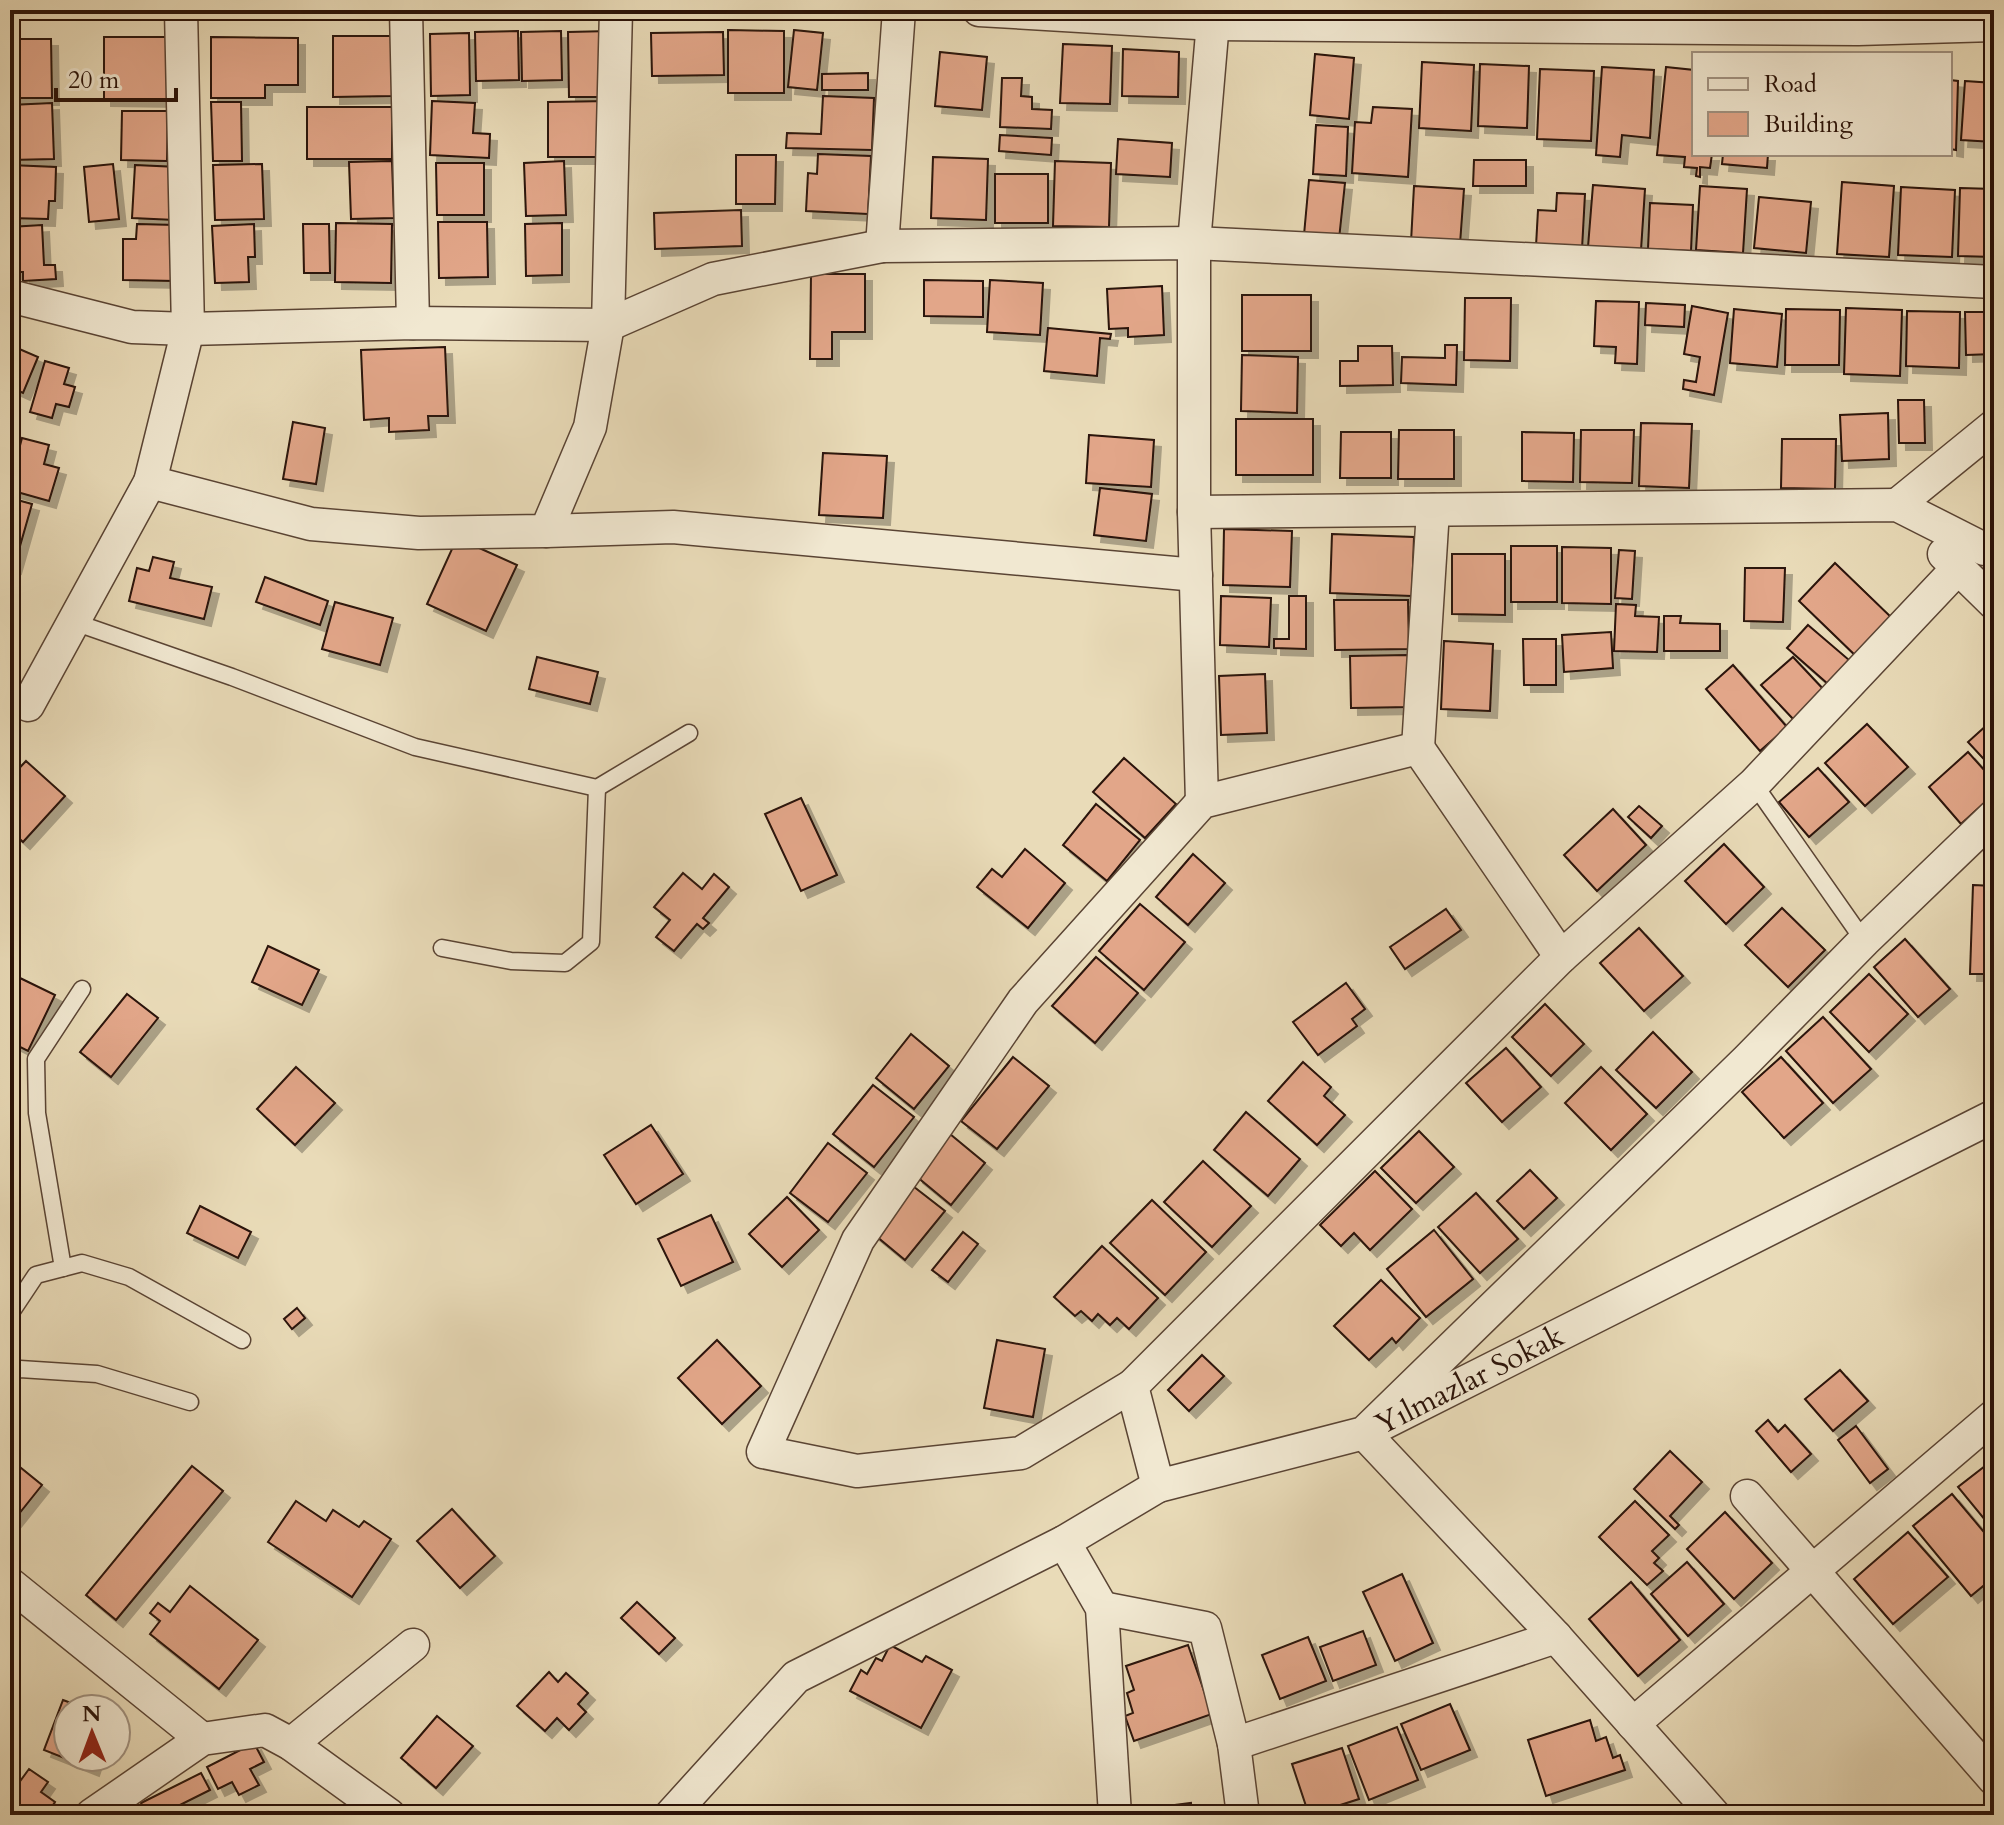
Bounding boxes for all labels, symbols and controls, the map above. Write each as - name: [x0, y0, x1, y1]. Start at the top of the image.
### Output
- scale bar: [56, 52, 176, 102]
- legend: [1692, 52, 1952, 156]
- text: 20 m: [68, 64, 120, 97]
- text: Road: [1764, 68, 1817, 101]
- text: Building: [1764, 108, 1854, 141]
- street label: Yılmazlar Sokak: [1368, 1316, 1571, 1445]
- north arrow: [52, 1693, 132, 1773]
- text: N: [82, 1699, 101, 1729]

